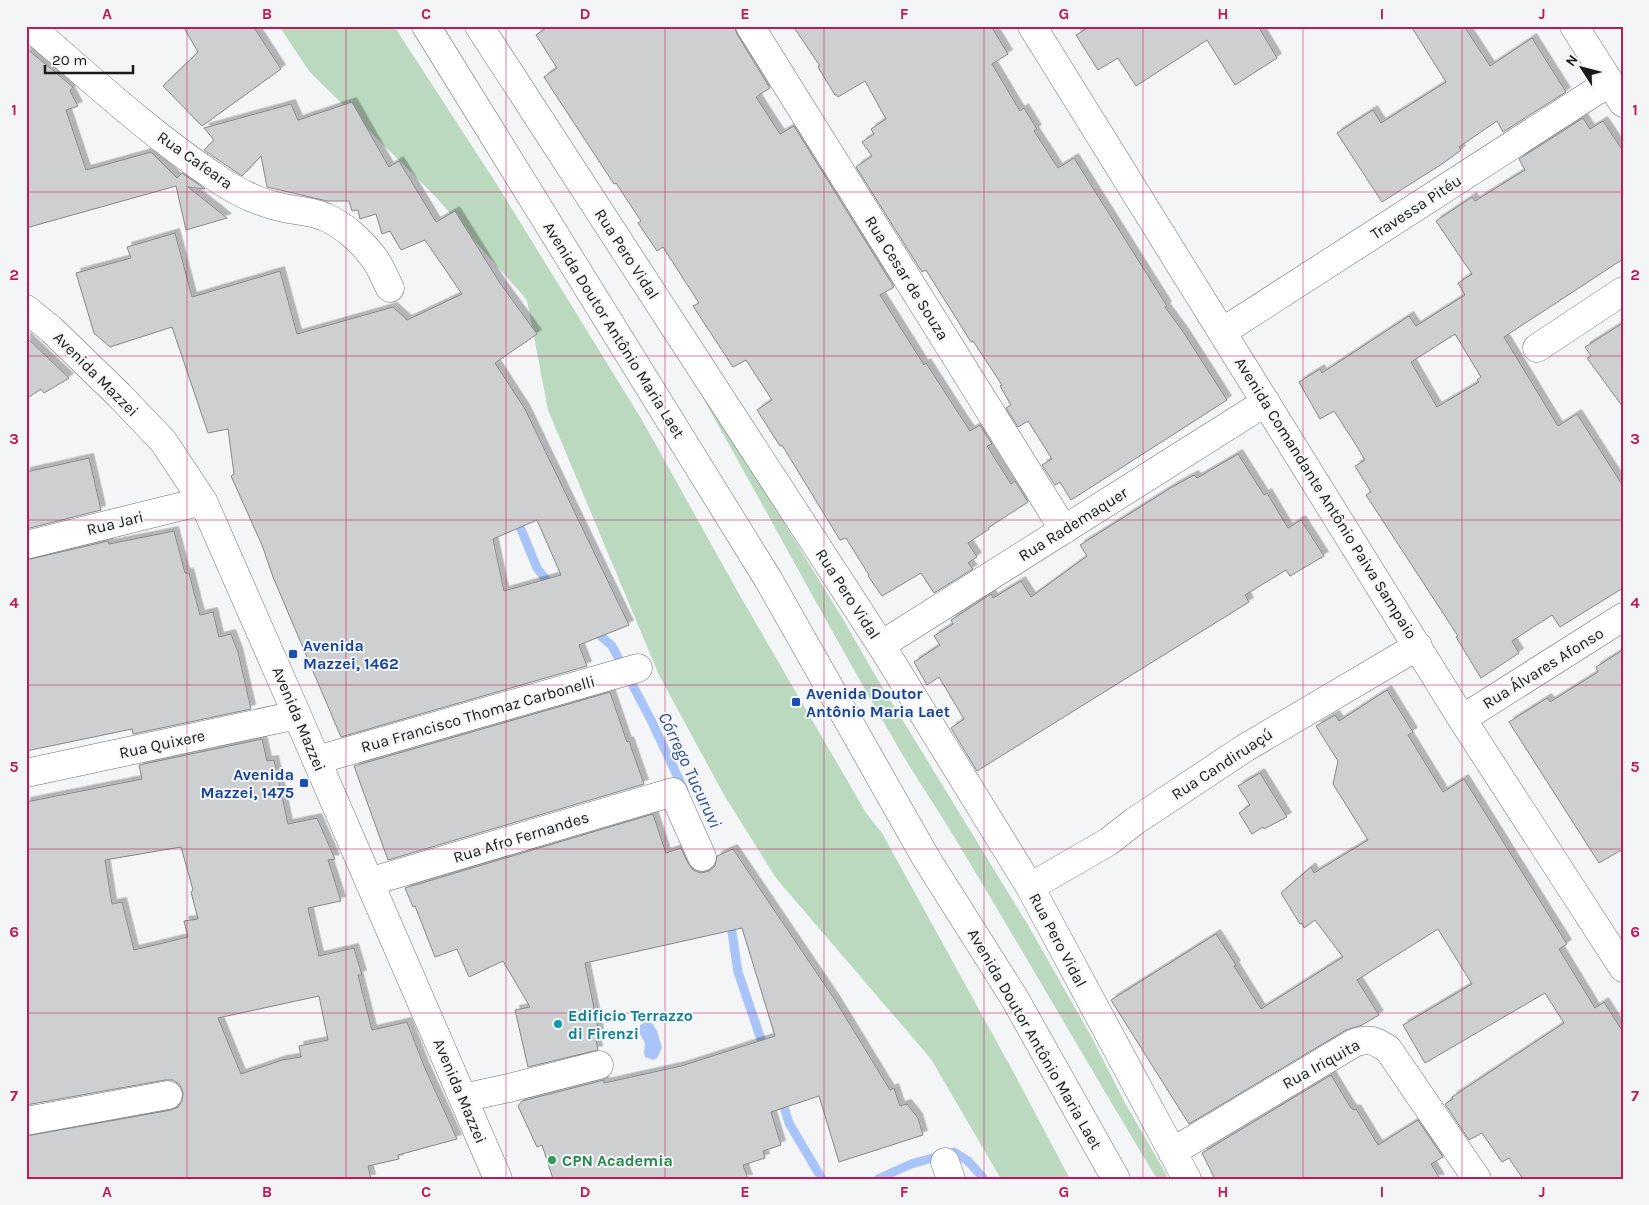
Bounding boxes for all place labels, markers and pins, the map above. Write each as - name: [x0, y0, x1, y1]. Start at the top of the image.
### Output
- place label: Avenida Mazzei, 1462: [303, 636, 399, 673]
- marker: Avenida Mazzei, 1462: [287, 648, 299, 660]
- place label: Avenida Doutor Antônio Maria Laet: [806, 684, 950, 721]
- marker: Avenida Doutor Antônio Maria Laet: [790, 696, 802, 708]
- place label: Avenida Mazzei, 1475: [200, 765, 294, 802]
- marker: Avenida Mazzei, 1475: [298, 777, 310, 789]
- place label: Edificio Terrazzo di Firenzi: [568, 1006, 693, 1043]
- marker: Edificio Terrazzo di Firenzi: [552, 1018, 564, 1030]
- place label: CPN Academia: [562, 1151, 673, 1170]
- marker: CPN Academia: [546, 1154, 558, 1166]

